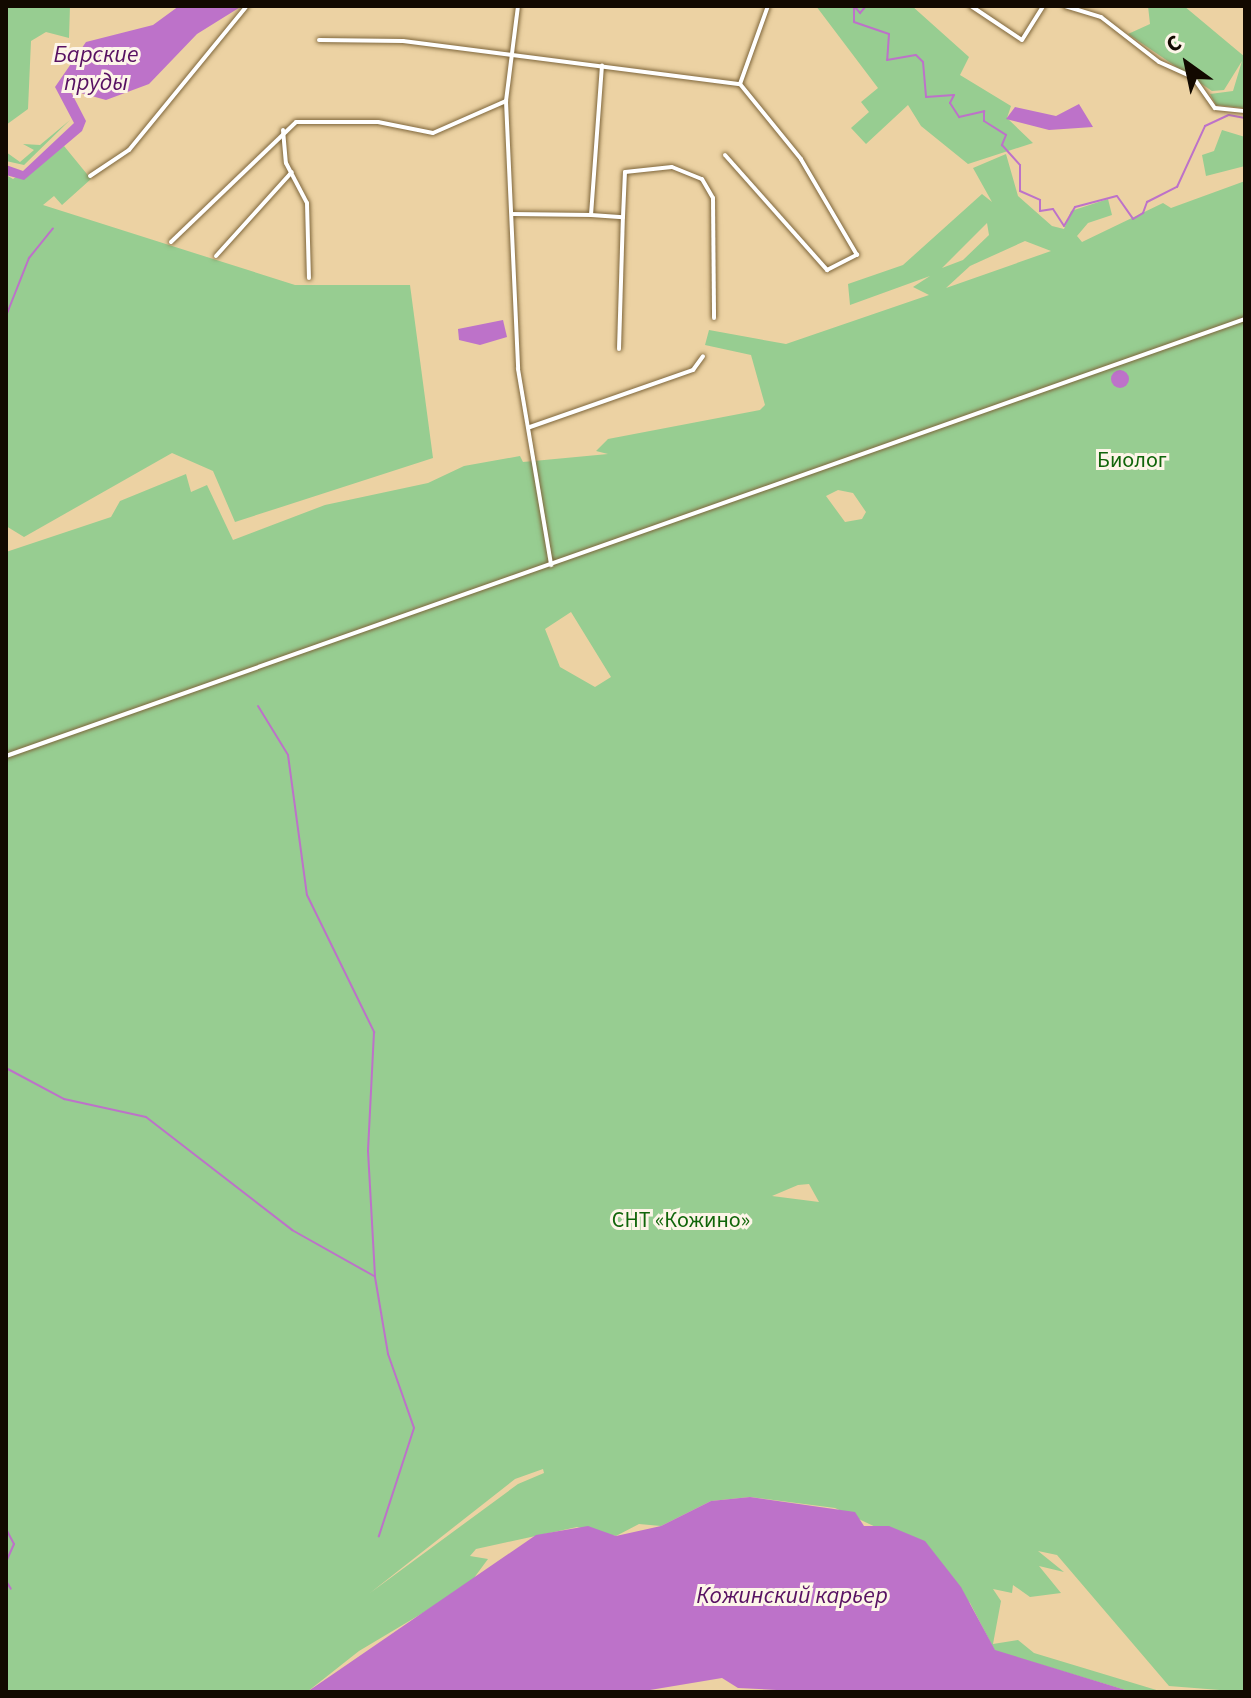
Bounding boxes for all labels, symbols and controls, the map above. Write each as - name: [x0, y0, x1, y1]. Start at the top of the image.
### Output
- north arrow: [1147, 24, 1227, 104]
- text: С: [1160, 27, 1188, 61]
- water label: Барские пруды: [54, 41, 138, 97]
- park label: Биолог: [1097, 448, 1167, 474]
- park label: СНТ «Кожино»: [612, 1208, 750, 1234]
- water label: Кожинский карьер: [696, 1582, 888, 1610]

